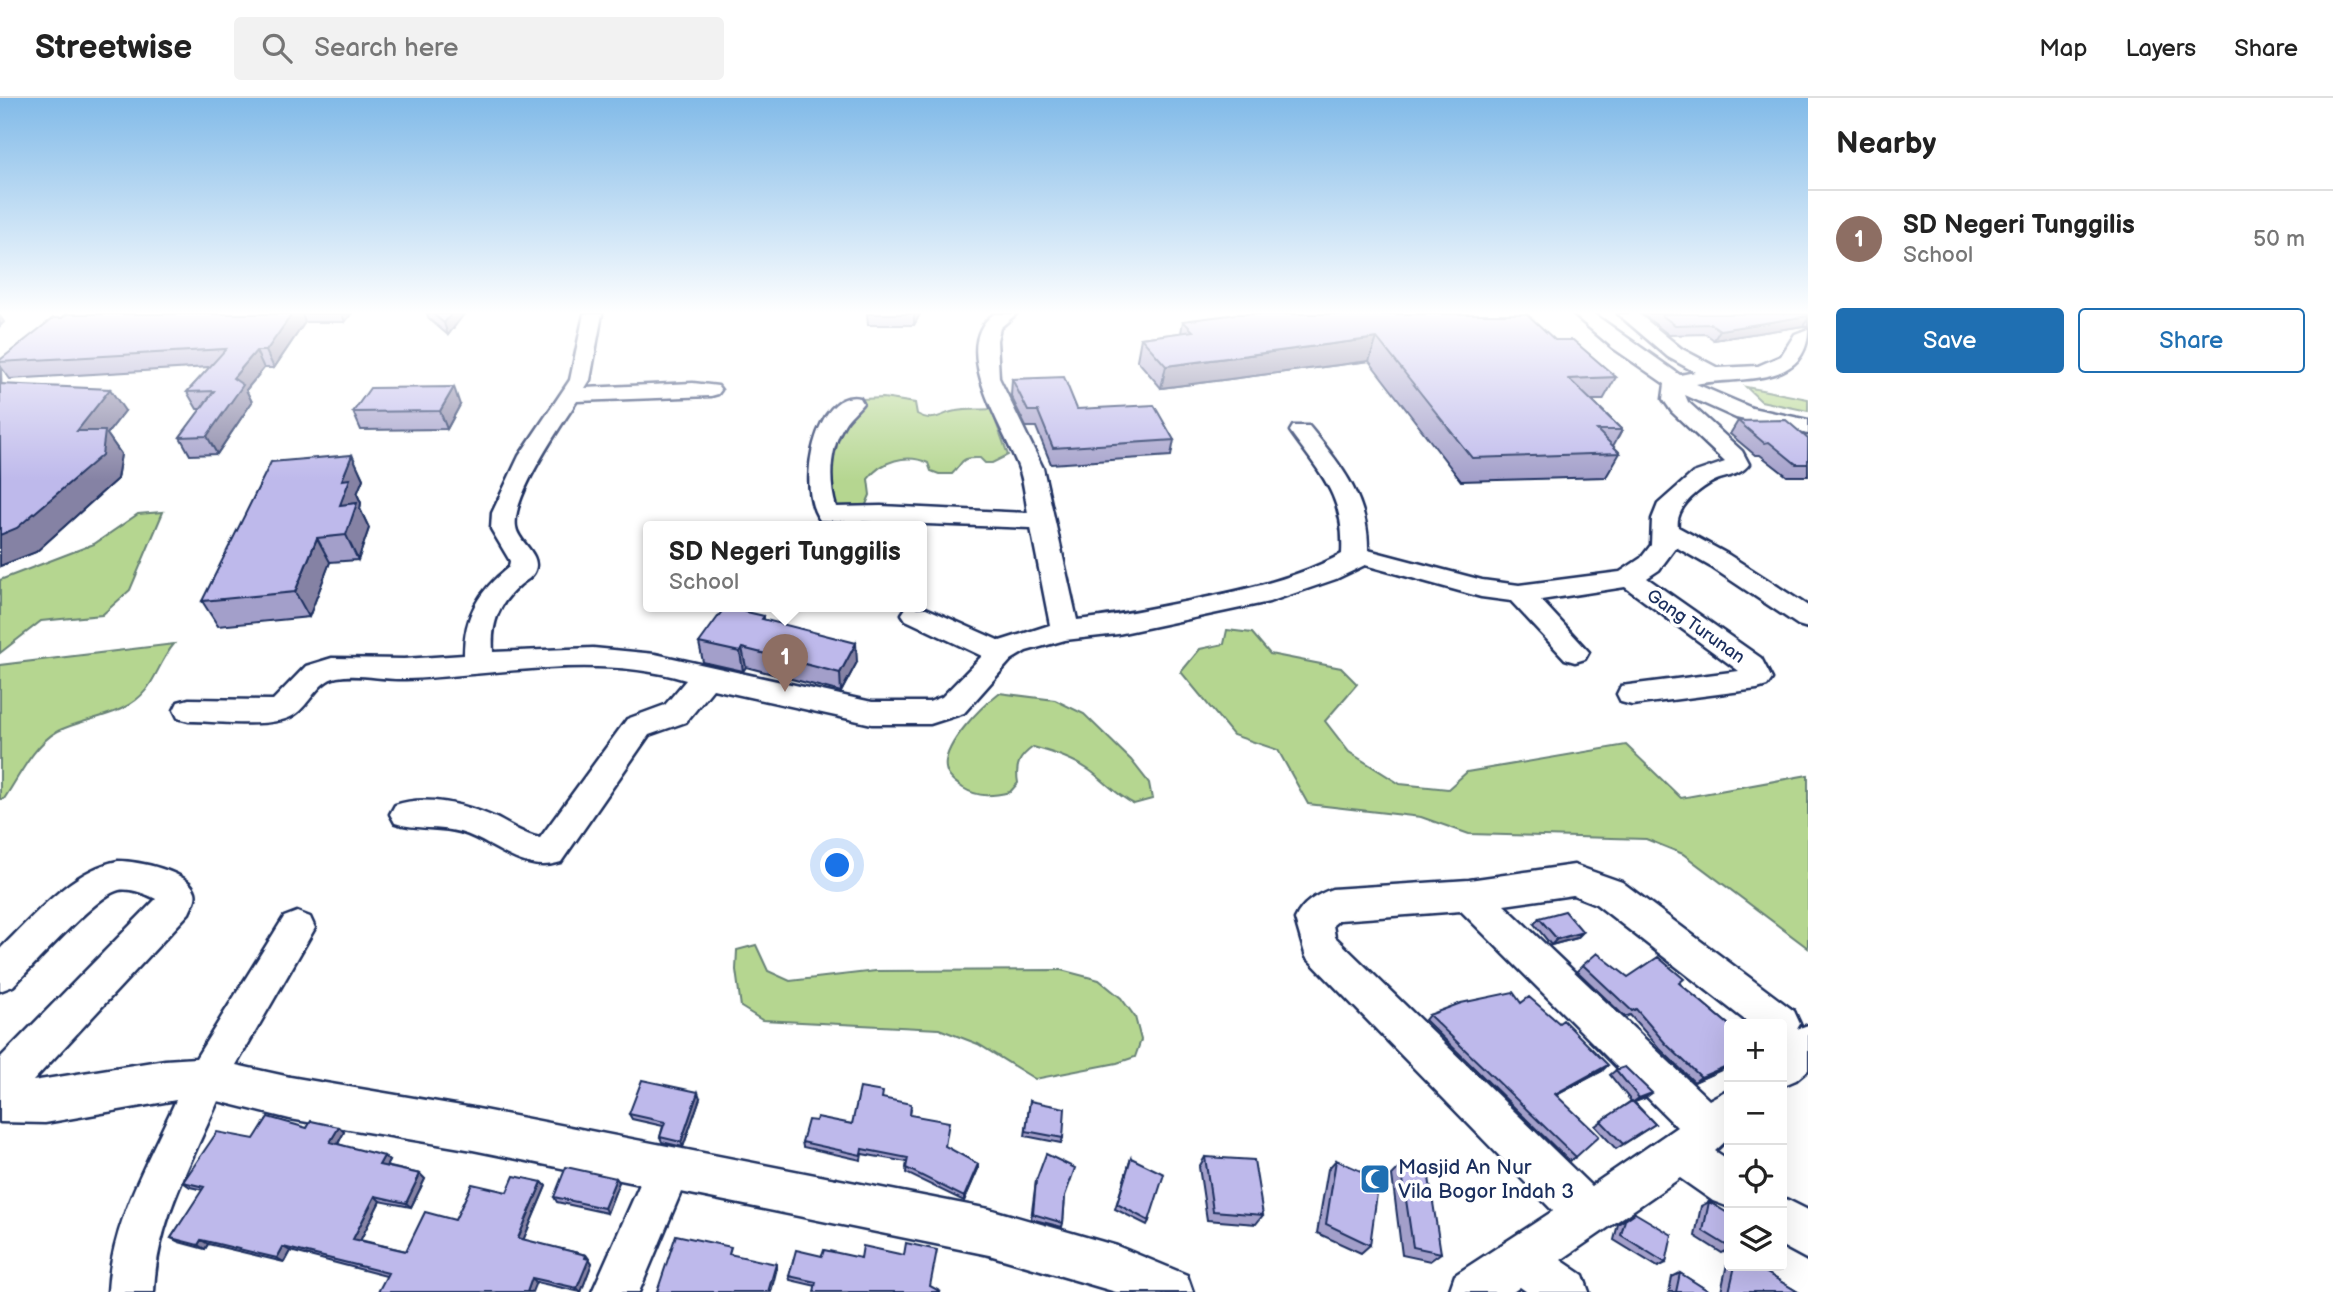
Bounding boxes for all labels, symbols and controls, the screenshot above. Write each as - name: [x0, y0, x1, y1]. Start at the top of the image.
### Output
- search box: [234, 17, 724, 80]
- text: Streetwise: [35, 28, 192, 68]
- icon: search: [258, 29, 296, 67]
- text: Search here: [314, 33, 458, 64]
- text: Map: [2039, 34, 2087, 63]
- text: Layers: [2125, 34, 2196, 63]
- text: Share: [2234, 34, 2298, 63]
- text: Nearby: [1836, 126, 1936, 162]
- text: SD Negeri Tunggilis: [1903, 210, 2135, 241]
- text: 1: [1854, 225, 1864, 253]
- text: 50 m: [2253, 225, 2305, 253]
- text: School: [1903, 241, 1973, 269]
- button: Save: [1836, 308, 2064, 373]
- button: Share: [2078, 308, 2305, 373]
- popup: [643, 521, 927, 612]
- text: SD Negeri Tunggilis: [669, 537, 901, 568]
- text: School: [669, 568, 739, 596]
- street label: Gang Turunan: [1643, 585, 1749, 668]
- pin: 1: [762, 634, 808, 692]
- your location: [820, 848, 854, 882]
- map controls: [1724, 1019, 1787, 1271]
- button: +: [1724, 1019, 1787, 1082]
- button: −: [1724, 1082, 1787, 1145]
- button: locate: [1724, 1145, 1787, 1208]
- place label: Masjid An Nur Vila Bogor Indah 3: [1398, 1155, 1574, 1204]
- mosque icon: Masjid An Nur Vila Bogor Indah 3: [1358, 1162, 1392, 1196]
- button: layers: [1724, 1208, 1787, 1271]

